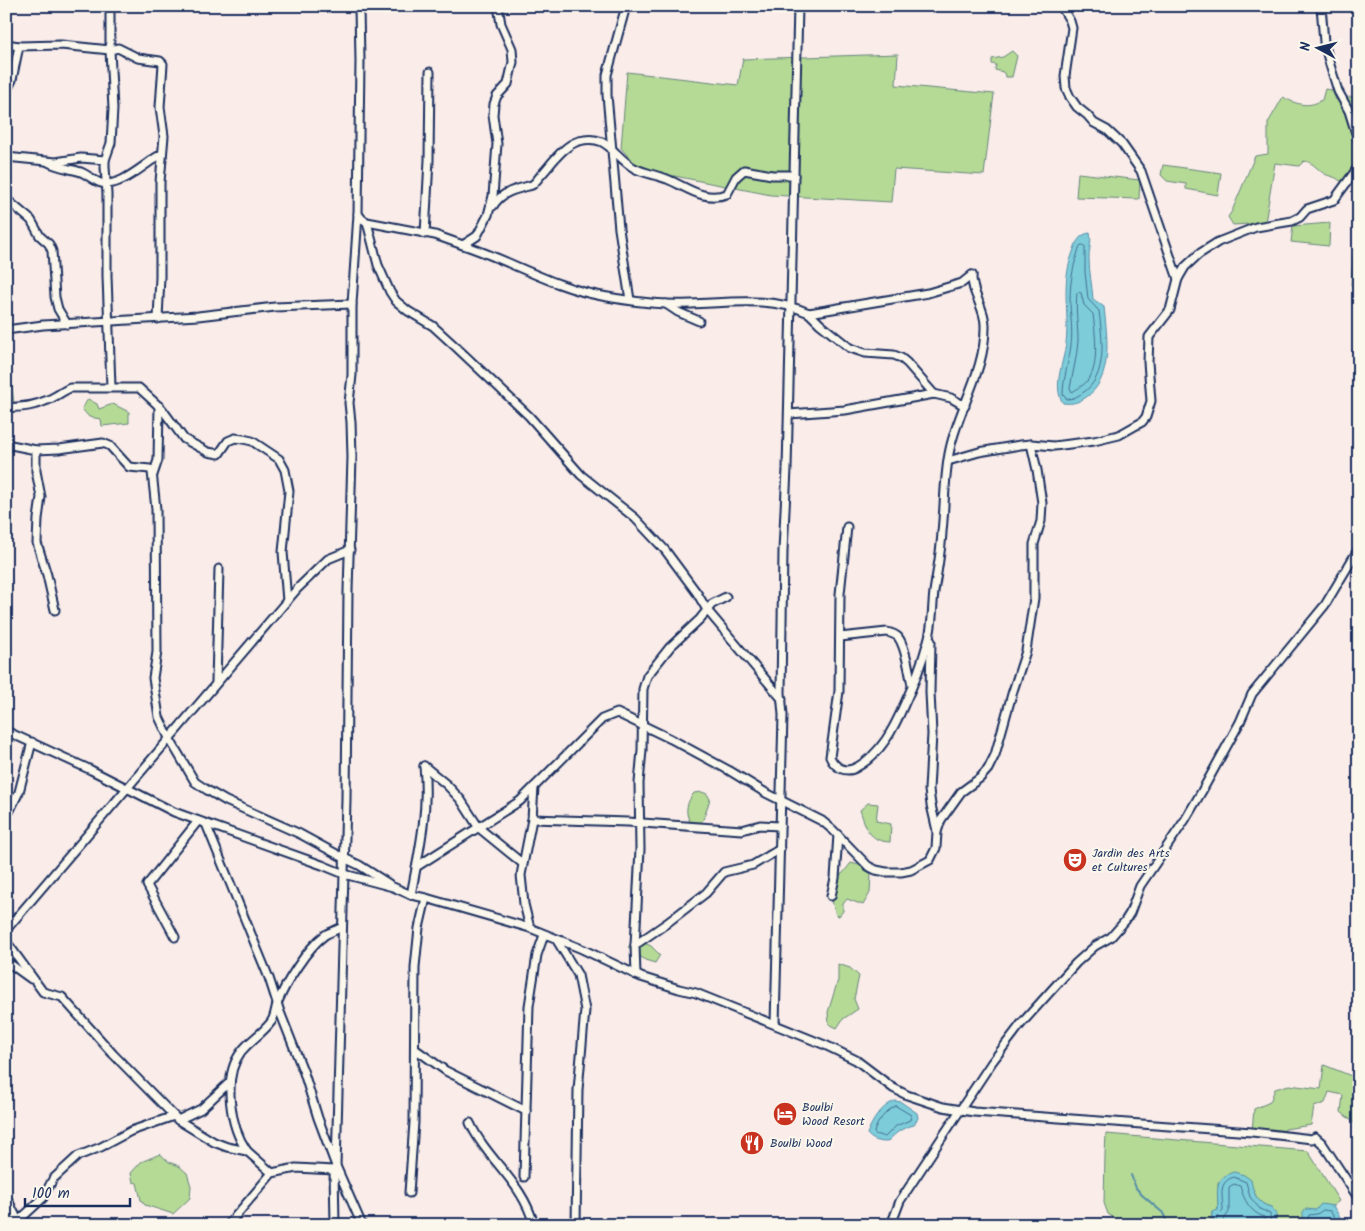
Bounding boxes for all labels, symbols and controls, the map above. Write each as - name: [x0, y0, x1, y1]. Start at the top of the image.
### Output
- north arrow: [1292, 22, 1342, 72]
- text: N: [1295, 41, 1318, 52]
- place label: Jardin des Arts et Cultures: [1092, 844, 1170, 877]
- theatre icon: Jardin des Arts et Cultures: [1062, 847, 1088, 873]
- place label: Boulbi Wood Resort: [802, 1098, 865, 1131]
- hotel icon: Boulbi Wood Resort: [772, 1101, 798, 1127]
- restaurant icon: Boulbi Wood: [739, 1130, 765, 1156]
- place label: Boulbi Wood: [770, 1134, 833, 1153]
- scale bar: [25, 1176, 130, 1208]
- text: 100 m: [32, 1182, 70, 1206]

